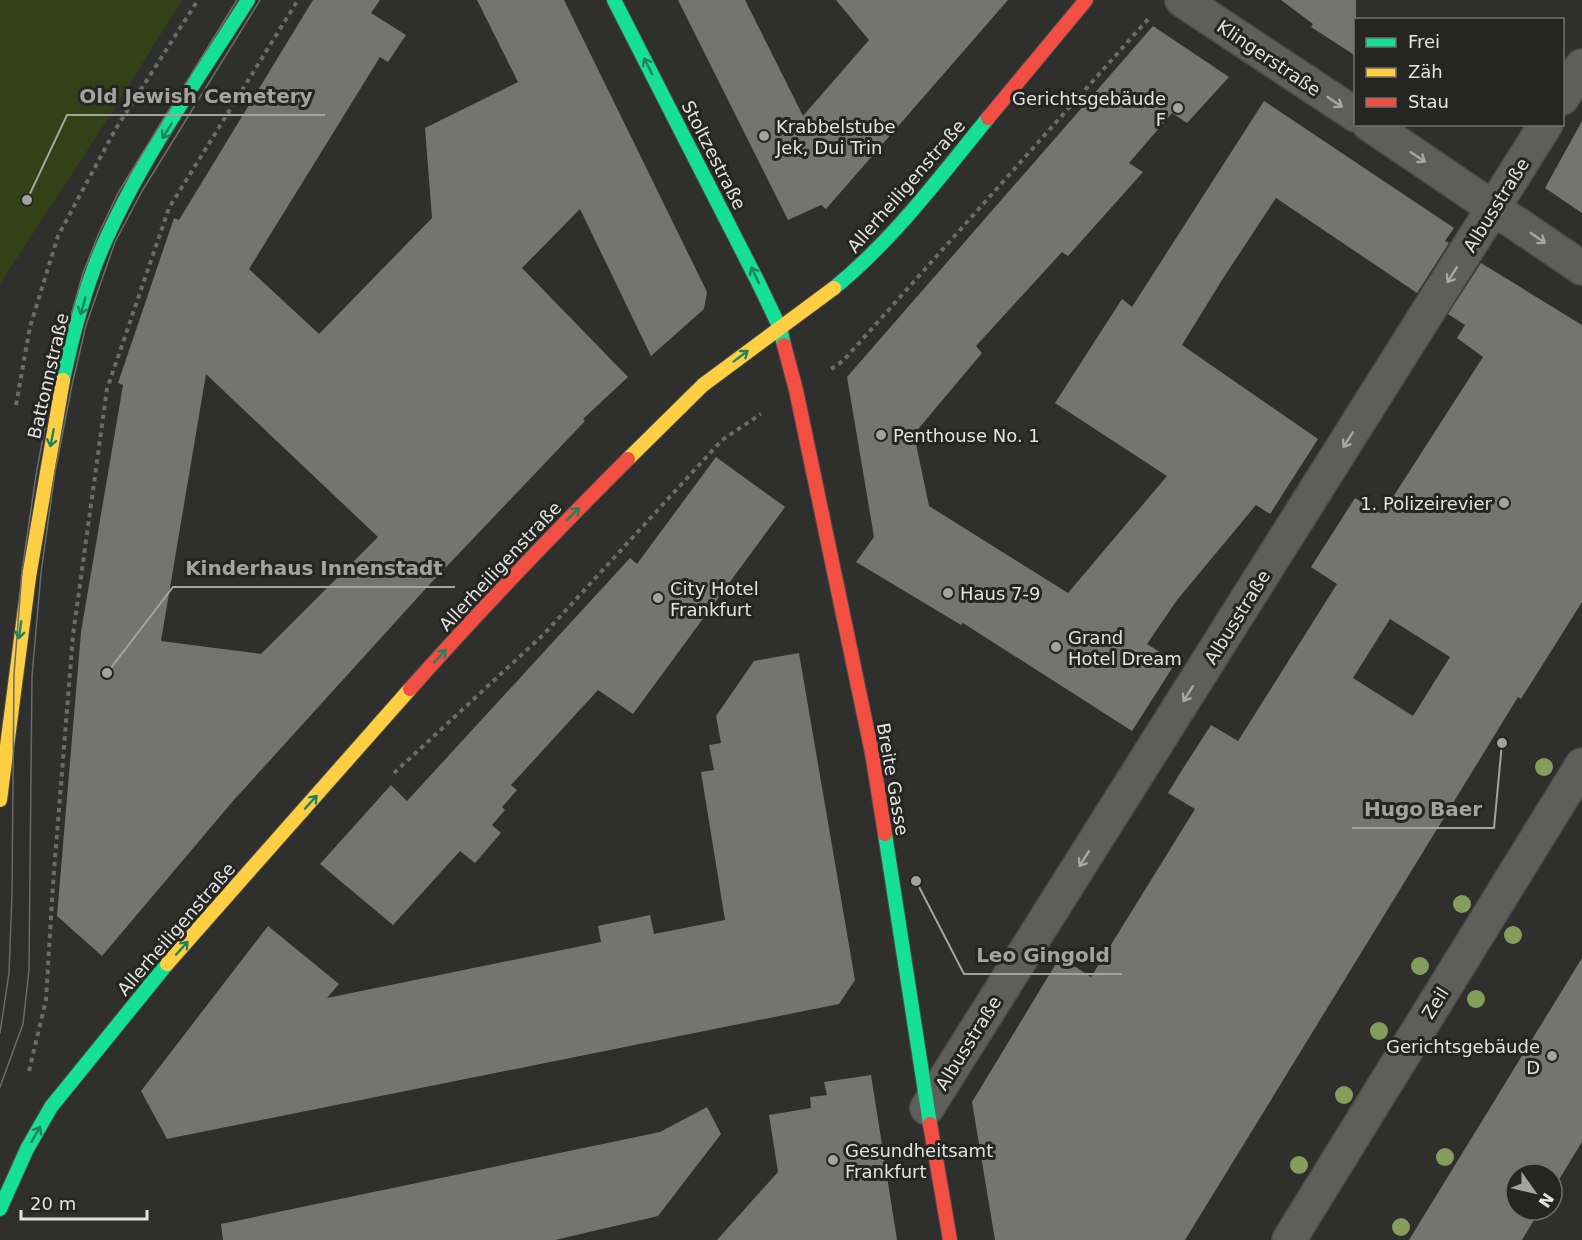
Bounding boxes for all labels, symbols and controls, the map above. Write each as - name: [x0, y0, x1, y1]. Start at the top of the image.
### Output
- street label: Klingerstraße: [1213, 16, 1325, 100]
- legend: [1354, 18, 1564, 126]
- text: Frei: [1408, 31, 1440, 52]
- one-way arrow: [642, 57, 653, 75]
- text: Zäh: [1408, 61, 1443, 82]
- callout: Old Jewish Cemetery: [67, 77, 325, 115]
- text: Old Jewish Cemetery: [79, 84, 313, 108]
- place label: Gerichtsgebäude F: [1012, 88, 1166, 130]
- text: Stau: [1408, 91, 1449, 112]
- one-way arrow: [1327, 96, 1343, 108]
- street label: Stoltzestraße: [678, 97, 750, 213]
- marker: Gerichtsgebäude F: [1171, 101, 1185, 115]
- street label: Allerheiligenstraße: [843, 115, 969, 257]
- place label: Krabbelstube Jek, Dui Trin: [775, 116, 896, 158]
- one-way arrow: [160, 122, 172, 139]
- marker: Krabbelstube Jek, Dui Trin: [757, 129, 771, 143]
- one-way arrow: [1409, 151, 1426, 163]
- street label: Albusstraße: [1459, 154, 1533, 256]
- one-way arrow: [1530, 232, 1546, 244]
- one-way arrow: [748, 266, 760, 284]
- one-way arrow: [1446, 266, 1458, 283]
- one-way arrow: [77, 296, 88, 315]
- street label: Battonnstraße: [23, 311, 73, 441]
- one-way arrow: [733, 350, 749, 363]
- place label: Penthouse No. 1: [893, 425, 1040, 446]
- one-way arrow: [46, 428, 57, 447]
- marker: Penthouse No. 1: [874, 428, 888, 442]
- one-way arrow: [1342, 431, 1354, 448]
- place label: 1. Polizeirevier: [1360, 493, 1493, 514]
- marker: 1. Polizeirevier: [1497, 496, 1511, 510]
- street label: Allerheiligenstraße: [435, 497, 565, 635]
- one-way arrow: [566, 506, 581, 521]
- callout: Kinderhaus Innenstadt: [173, 549, 455, 587]
- text: Kinderhaus Innenstadt: [185, 556, 443, 580]
- street label: Albusstraße: [1200, 566, 1274, 668]
- place label: City Hotel Frankfurt: [670, 578, 759, 620]
- place label: Haus 7-9: [960, 583, 1040, 604]
- marker: Haus 7-9: [941, 586, 955, 600]
- marker: City Hotel Frankfurt: [651, 591, 665, 605]
- one-way arrow: [15, 620, 26, 640]
- place label: Grand Hotel Dream: [1068, 627, 1182, 669]
- marker: Grand Hotel Dream: [1049, 640, 1063, 654]
- one-way arrow: [433, 649, 447, 664]
- one-way arrow: [1182, 685, 1194, 702]
- street label: Breite Gasse: [873, 721, 913, 837]
- callout: Hugo Baer: [1352, 790, 1494, 828]
- one-way arrow: [304, 795, 318, 810]
- text: Hugo Baer: [1364, 797, 1482, 821]
- one-way arrow: [1078, 850, 1090, 867]
- street label: Allerheiligenstraße: [113, 858, 239, 1000]
- callout: Leo Gingold: [964, 936, 1122, 974]
- one-way arrow: [175, 941, 189, 956]
- text: Leo Gingold: [976, 943, 1110, 967]
- street label: Zeil: [1417, 983, 1453, 1023]
- street label: Albusstraße: [931, 992, 1005, 1094]
- place label: Gerichtsgebäude D: [1386, 1036, 1540, 1078]
- marker: Gerichtsgebäude D: [1545, 1049, 1559, 1063]
- one-way arrow: [30, 1126, 42, 1143]
- place label: Gesundheitsamt Frankfurt: [845, 1140, 993, 1182]
- marker: Gesundheitsamt Frankfurt: [826, 1153, 840, 1167]
- north arrow: [1504, 1162, 1564, 1222]
- scale bar: [21, 1183, 147, 1221]
- text: N: [1534, 1189, 1558, 1211]
- text: 20 m: [30, 1193, 76, 1214]

